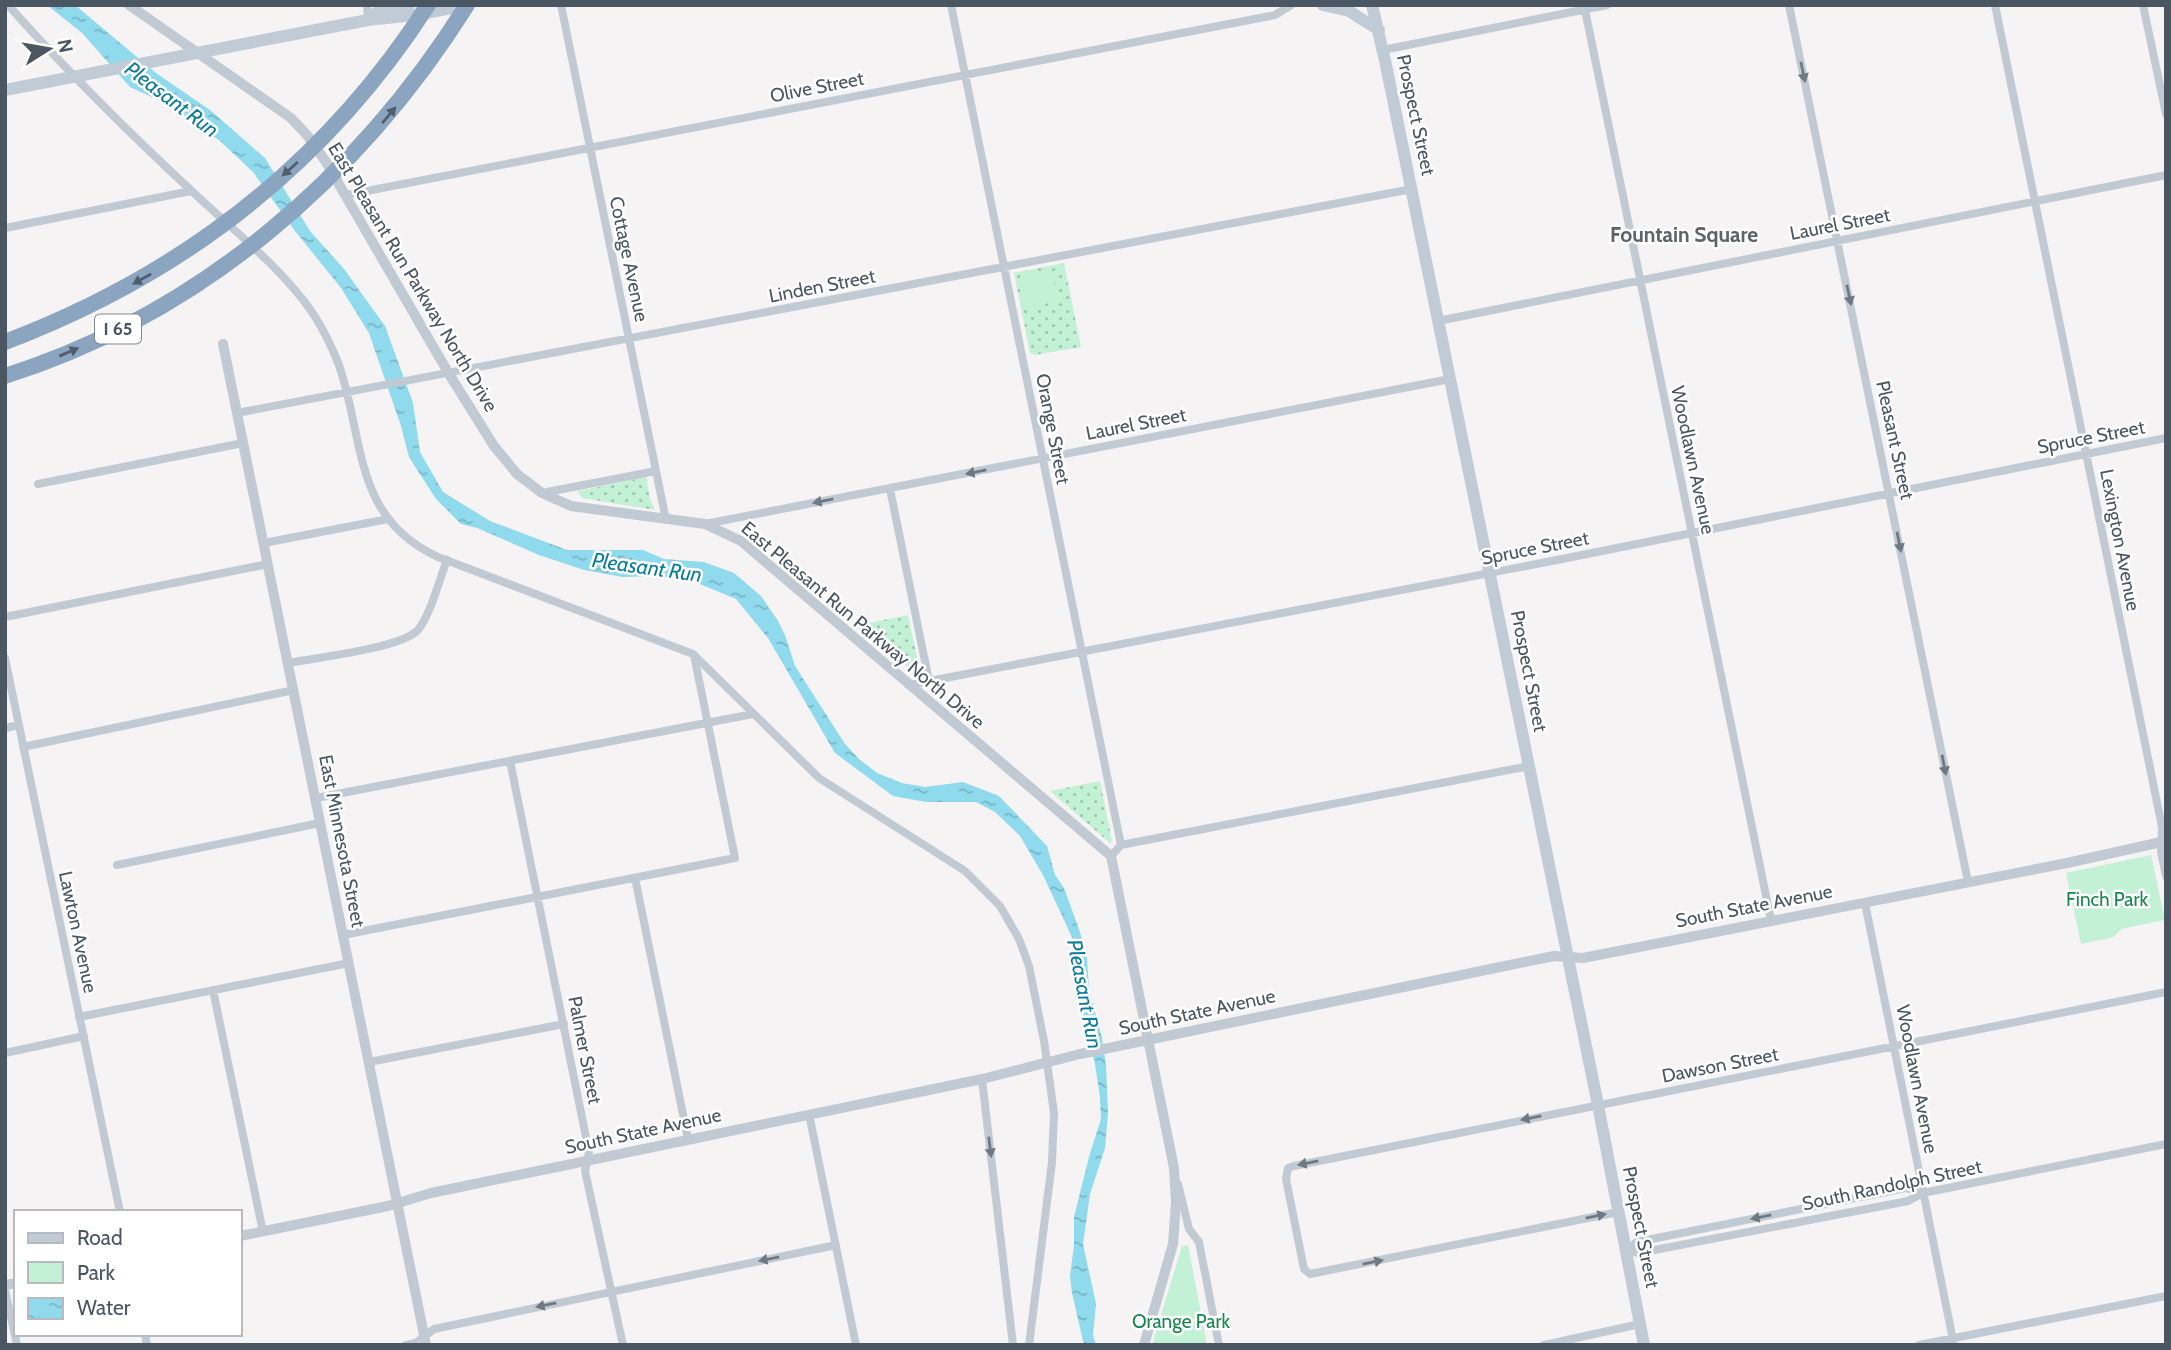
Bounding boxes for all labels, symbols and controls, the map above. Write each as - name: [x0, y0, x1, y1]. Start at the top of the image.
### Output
- north arrow: [14, 14, 84, 84]
- text: N: [53, 37, 78, 55]
- street label: Prospect Street: [1392, 52, 1440, 178]
- water label: Pleasant Run: [120, 56, 224, 142]
- one-way arrow: [1798, 61, 1809, 83]
- street label: Olive Street: [768, 67, 866, 107]
- one-way arrow: [381, 107, 396, 124]
- street label: East Pleasant Run Parkway North Drive: [323, 138, 503, 416]
- one-way arrow: [282, 160, 299, 176]
- street label: Cottage Avenue: [605, 194, 654, 324]
- street label: Laurel Street: [1788, 203, 1893, 245]
- district label: Fountain Square: [1610, 222, 1758, 247]
- street label: Linden Street: [767, 264, 878, 308]
- one-way arrow: [132, 273, 152, 285]
- one-way arrow: [1843, 284, 1854, 306]
- road number: I 65: [95, 314, 141, 344]
- one-way arrow: [59, 347, 80, 358]
- street label: Orange Street: [1031, 372, 1075, 487]
- street label: Pleasant Street: [1871, 378, 1919, 502]
- street label: Woodlawn Avenue: [1666, 384, 1720, 536]
- street label: Laurel Street: [1084, 403, 1189, 445]
- street label: Spruce Street: [2035, 415, 2147, 459]
- one-way arrow: [965, 467, 987, 478]
- street label: Lexington Avenue: [2095, 467, 2145, 613]
- one-way arrow: [812, 496, 834, 507]
- street label: East Pleasant Run Parkway North Drive: [737, 517, 989, 734]
- street label: Spruce Street: [1479, 526, 1591, 570]
- one-way arrow: [1894, 531, 1905, 553]
- water label: Pleasant Run: [590, 547, 704, 587]
- street label: Prospect Street: [1506, 608, 1552, 734]
- street label: East Minnesota Street: [314, 753, 370, 930]
- one-way arrow: [1939, 754, 1950, 776]
- street label: Lawton Avenue: [54, 869, 102, 995]
- street label: South State Avenue: [1674, 879, 1835, 932]
- park label: Finch Park: [2066, 888, 2148, 911]
- water label: Pleasant Run: [1062, 937, 1108, 1051]
- street label: South State Avenue: [1117, 984, 1278, 1040]
- street label: Palmer Street: [563, 994, 607, 1107]
- street label: Woodlawn Avenue: [1891, 1003, 1943, 1156]
- street label: Dawson Street: [1660, 1042, 1781, 1088]
- street label: South State Avenue: [563, 1103, 724, 1159]
- one-way arrow: [1520, 1113, 1542, 1124]
- one-way arrow: [984, 1136, 995, 1158]
- street label: South Randolph Street: [1800, 1155, 1984, 1215]
- one-way arrow: [1297, 1158, 1319, 1169]
- street label: Prospect Street: [1618, 1164, 1664, 1290]
- legend: [14, 1210, 242, 1336]
- one-way arrow: [1585, 1211, 1607, 1222]
- one-way arrow: [1750, 1212, 1772, 1223]
- text: Road: [77, 1225, 123, 1250]
- one-way arrow: [758, 1253, 780, 1264]
- one-way arrow: [1362, 1256, 1384, 1267]
- text: Park: [77, 1260, 115, 1285]
- text: Water: [77, 1295, 131, 1320]
- one-way arrow: [535, 1299, 557, 1310]
- park label: Orange Park: [1132, 1310, 1230, 1333]

